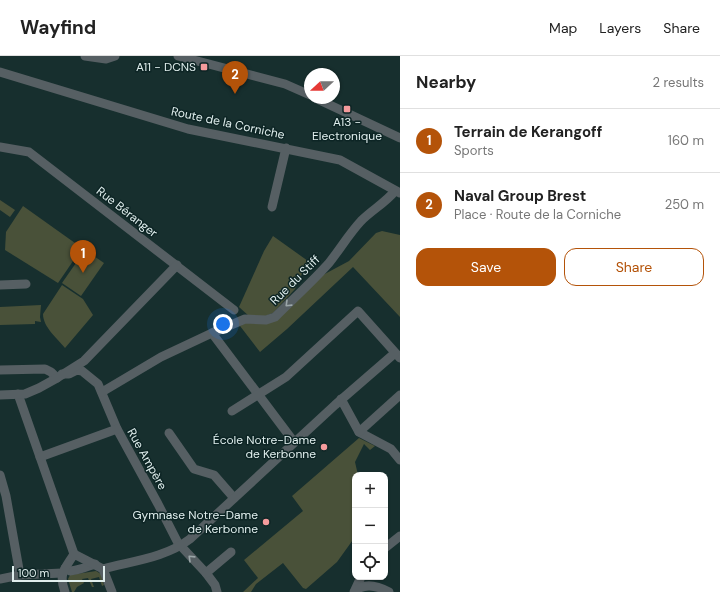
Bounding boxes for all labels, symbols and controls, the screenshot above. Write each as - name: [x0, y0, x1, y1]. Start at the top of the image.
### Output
- text: Wayfind: [20, 15, 96, 40]
- text: Map: [549, 19, 577, 37]
- text: Layers: [599, 19, 641, 37]
- text: Share: [663, 19, 700, 37]
- place label: A11 - DCNS: [136, 59, 196, 75]
- pin: 2: [222, 61, 248, 94]
- marker: A11 - DCNS: [199, 62, 209, 72]
- north arrow: [304, 68, 340, 104]
- text: Nearby: [416, 71, 476, 93]
- text: 2 results: [653, 74, 704, 91]
- street label: Route de la Corniche: [170, 103, 286, 143]
- marker: A13 - Electronique: [342, 104, 352, 114]
- place label: A13 - Electronique: [312, 114, 382, 144]
- text: Terrain de Kerangoff: [454, 122, 602, 142]
- text: 1: [427, 132, 431, 149]
- text: 160 m: [668, 132, 704, 149]
- text: Sports: [454, 142, 494, 159]
- street label: Rue Béranger: [93, 183, 161, 241]
- text: Naval Group Brest: [454, 186, 586, 206]
- text: 2: [425, 196, 433, 213]
- text: 250 m: [665, 196, 704, 213]
- text: Place · Route de la Corniche: [454, 206, 621, 223]
- pin: 1: [70, 240, 96, 273]
- button: Save: [416, 248, 556, 286]
- button: Share: [564, 248, 704, 286]
- street label: Rue du Stiff: [267, 252, 323, 308]
- one-way arrow: [286, 299, 293, 306]
- your location: [213, 314, 233, 334]
- street label: Rue Ampère: [124, 425, 171, 493]
- place label: École Notre-Dame de Kerbonne: [213, 432, 316, 462]
- marker: École Notre-Dame de Kerbonne: [319, 442, 329, 452]
- map controls: [352, 472, 388, 580]
- button: +: [352, 472, 388, 508]
- place label: Gymnase Notre-Dame de Kerbonne: [132, 507, 258, 537]
- button: −: [352, 508, 388, 544]
- marker: Gymnase Notre-Dame de Kerbonne: [261, 517, 271, 527]
- button: locate: [352, 544, 388, 580]
- one-way arrow: [188, 555, 196, 563]
- scale bar: [12, 564, 105, 583]
- text: 100 m: [18, 566, 49, 580]

